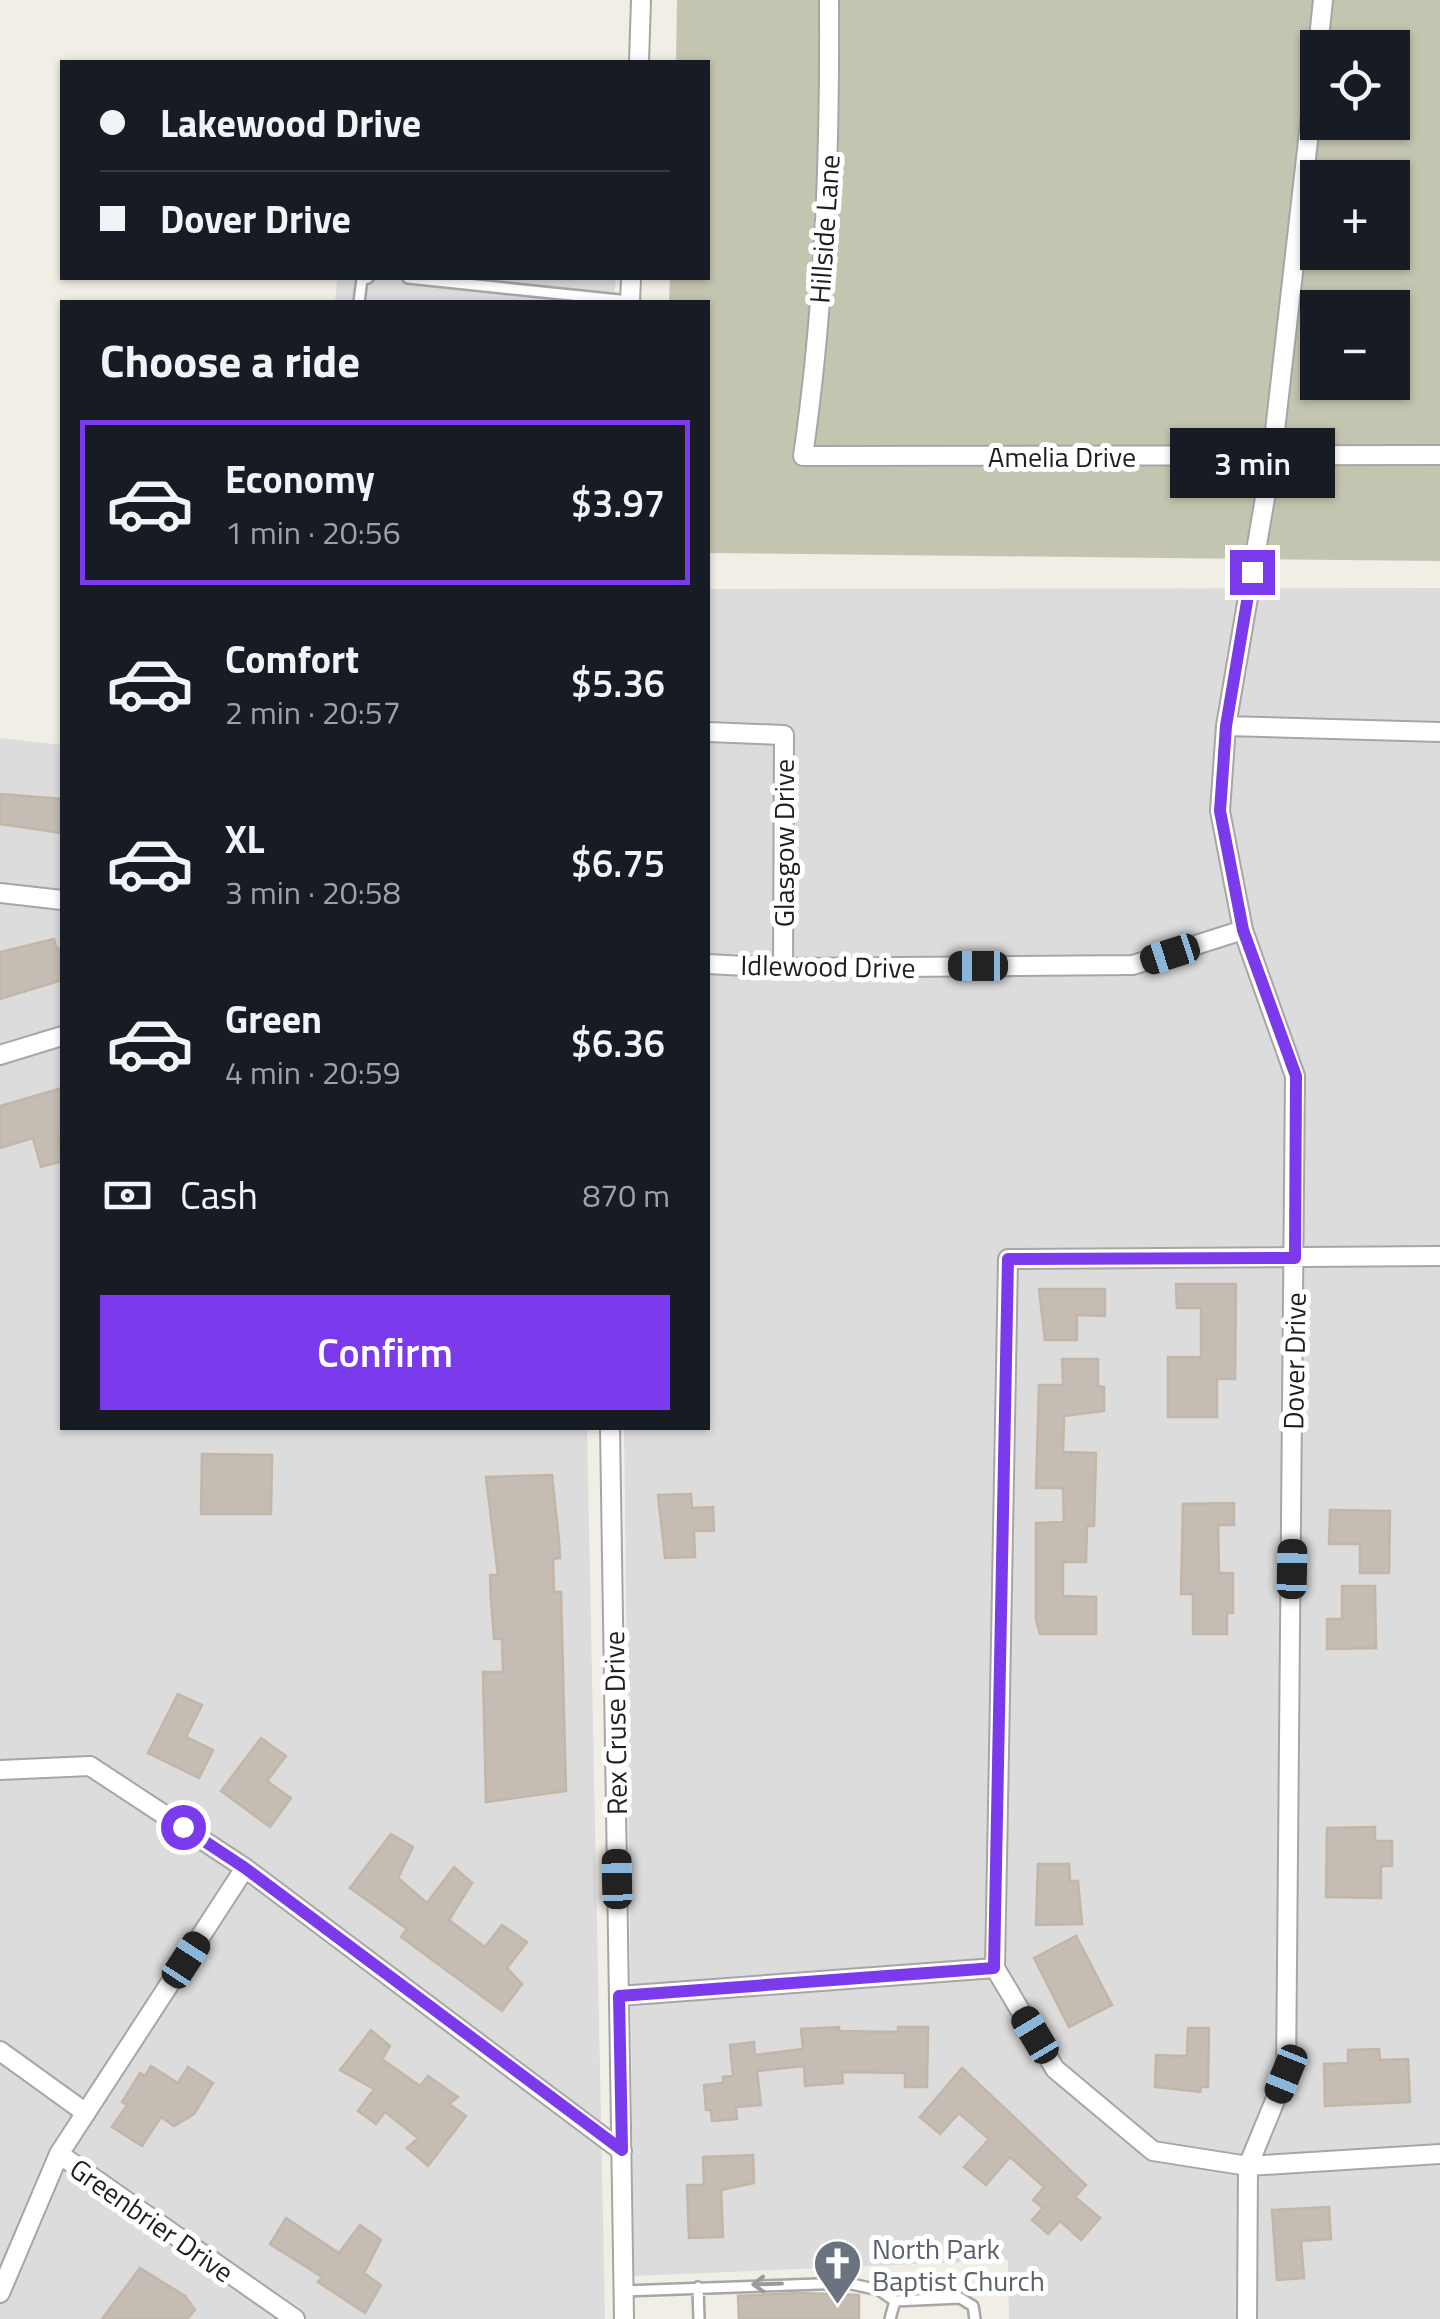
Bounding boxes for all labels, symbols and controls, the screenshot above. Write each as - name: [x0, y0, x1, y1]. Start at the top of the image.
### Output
- map controls: [1300, 30, 1410, 400]
- button: locate: [1300, 30, 1410, 140]
- text: Lakewood Drive: [160, 94, 421, 152]
- street label: Hillside Lane: [797, 153, 851, 305]
- button: +: [1300, 160, 1410, 270]
- text: Dover Drive: [160, 190, 351, 248]
- button: −: [1300, 290, 1410, 400]
- text: Choose a ride: [100, 326, 360, 394]
- callout: 3 min: [1170, 427, 1334, 497]
- street label: Amelia Drive: [988, 435, 1136, 478]
- text: 3 min: [1214, 439, 1291, 487]
- text: Economy: [225, 450, 375, 508]
- icon: car: [105, 458, 195, 548]
- text: $3.97: [571, 474, 665, 532]
- text: 1 min · 20:56: [225, 508, 401, 556]
- route end: [1230, 550, 1275, 595]
- text: Comfort: [225, 630, 359, 688]
- icon: car: [105, 638, 195, 728]
- text: $5.36: [571, 654, 665, 712]
- text: 2 min · 20:57: [225, 688, 401, 736]
- street label: Glasgow Drive: [762, 759, 805, 927]
- text: XL: [225, 810, 265, 868]
- icon: car: [105, 818, 195, 908]
- text: $6.75: [571, 834, 665, 892]
- text: 3 min · 20:58: [225, 868, 401, 916]
- car: [1137, 930, 1203, 978]
- street label: Idlewood Drive: [740, 943, 916, 989]
- car: [948, 951, 1008, 981]
- text: Green: [225, 990, 322, 1048]
- icon: car: [105, 998, 195, 1088]
- text: $6.36: [571, 1014, 665, 1072]
- text: 4 min · 20:59: [225, 1048, 401, 1096]
- text: Cash: [180, 1166, 258, 1224]
- icon: cash: [100, 1168, 155, 1223]
- text: 870 m: [582, 1171, 670, 1219]
- street label: Dover Drive: [1271, 1292, 1317, 1430]
- button: Confirm: [100, 1295, 670, 1410]
- car: [1276, 1539, 1308, 1599]
- street label: Rex Cruse Drive: [592, 1631, 638, 1815]
- route start: [161, 1805, 206, 1850]
- car: [601, 1849, 633, 1909]
- car: [157, 1927, 215, 1993]
- car: [1007, 2002, 1063, 2068]
- car: [1261, 2041, 1311, 2107]
- street label: Greenbrier Drive: [61, 2147, 243, 2293]
- place label: North Park Baptist Church: [872, 2227, 1045, 2302]
- church icon: North Park Baptist Church: [811, 2238, 863, 2306]
- one-way arrow: [752, 2275, 784, 2294]

